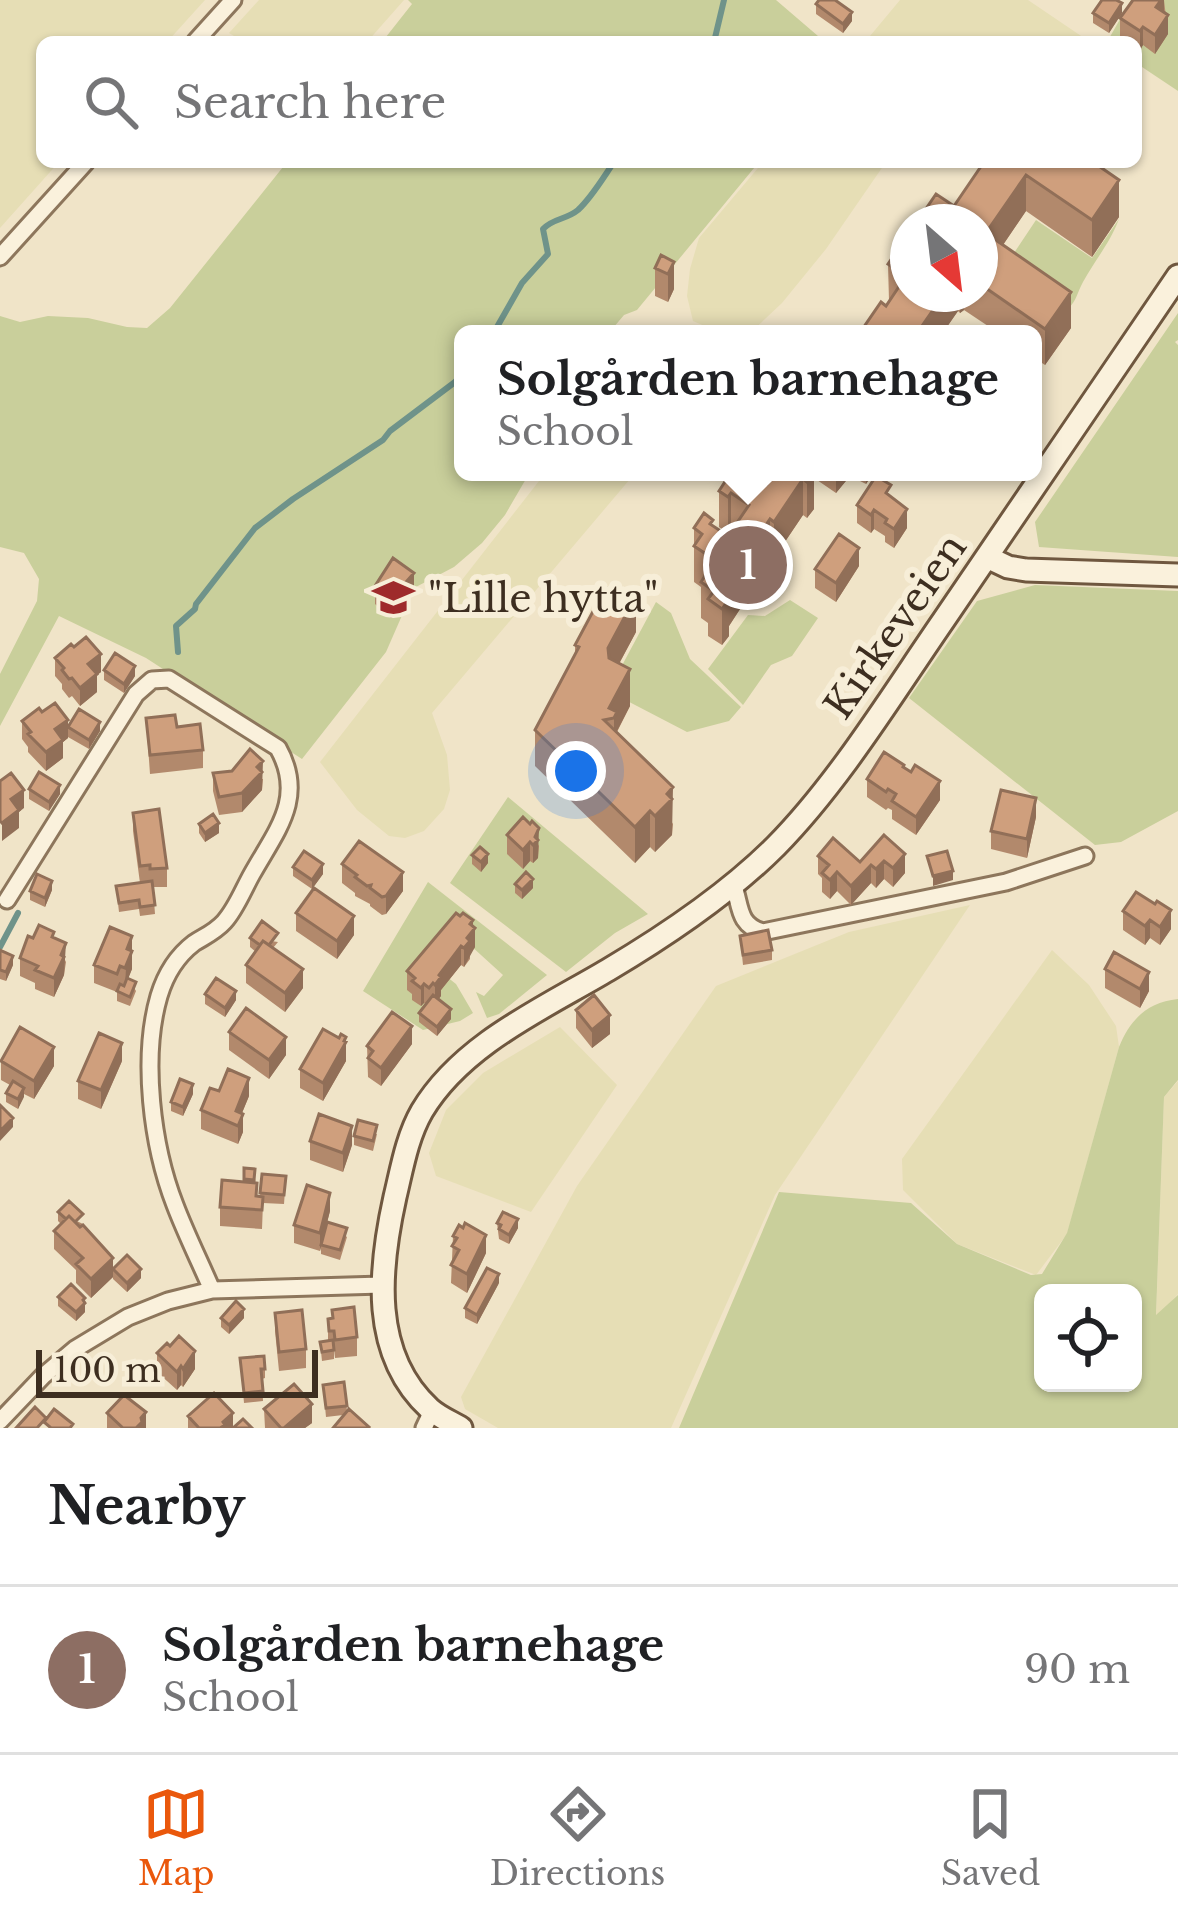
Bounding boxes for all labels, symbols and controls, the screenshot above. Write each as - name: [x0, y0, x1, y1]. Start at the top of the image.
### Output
- search box: [36, 36, 1142, 168]
- icon: search: [78, 69, 144, 135]
- text: Search here: [174, 74, 446, 130]
- north arrow: [890, 204, 998, 312]
- popup: [454, 325, 1042, 481]
- text: Solgården barnehage: [497, 351, 999, 407]
- text: School: [497, 407, 633, 456]
- pin: 1: [709, 520, 787, 610]
- street label: Kirkeveien: [814, 524, 977, 728]
- place label: "Lille hytta": [428, 574, 658, 623]
- school or university icon: "Lille hytta": [371, 575, 417, 621]
- your location: [546, 741, 606, 801]
- map controls: [1034, 1284, 1142, 1392]
- button: locate: [1034, 1284, 1142, 1392]
- scale bar: [36, 1344, 318, 1397]
- text: 100 m: [54, 1350, 161, 1391]
- text: Nearby: [48, 1475, 245, 1538]
- text: Solgården barnehage: [162, 1617, 664, 1673]
- text: 1: [78, 1645, 96, 1694]
- text: 90 m: [1024, 1645, 1130, 1694]
- text: School: [162, 1673, 299, 1722]
- tab: Map: [138, 1781, 214, 1894]
- tab: Directions: [490, 1781, 665, 1894]
- tab: Saved: [941, 1781, 1040, 1894]

